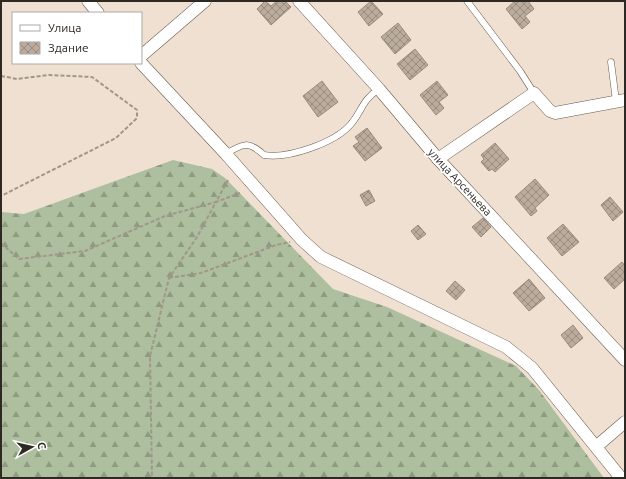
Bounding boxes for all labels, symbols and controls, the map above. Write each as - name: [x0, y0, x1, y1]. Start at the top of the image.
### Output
- legend: [12, 12, 142, 64]
- text: Улица: [48, 21, 81, 34]
- text: Здание: [48, 41, 89, 54]
- street label: улица Арсеньева: [426, 146, 494, 218]
- north arrow: [12, 427, 52, 467]
- text: С: [35, 441, 48, 450]

